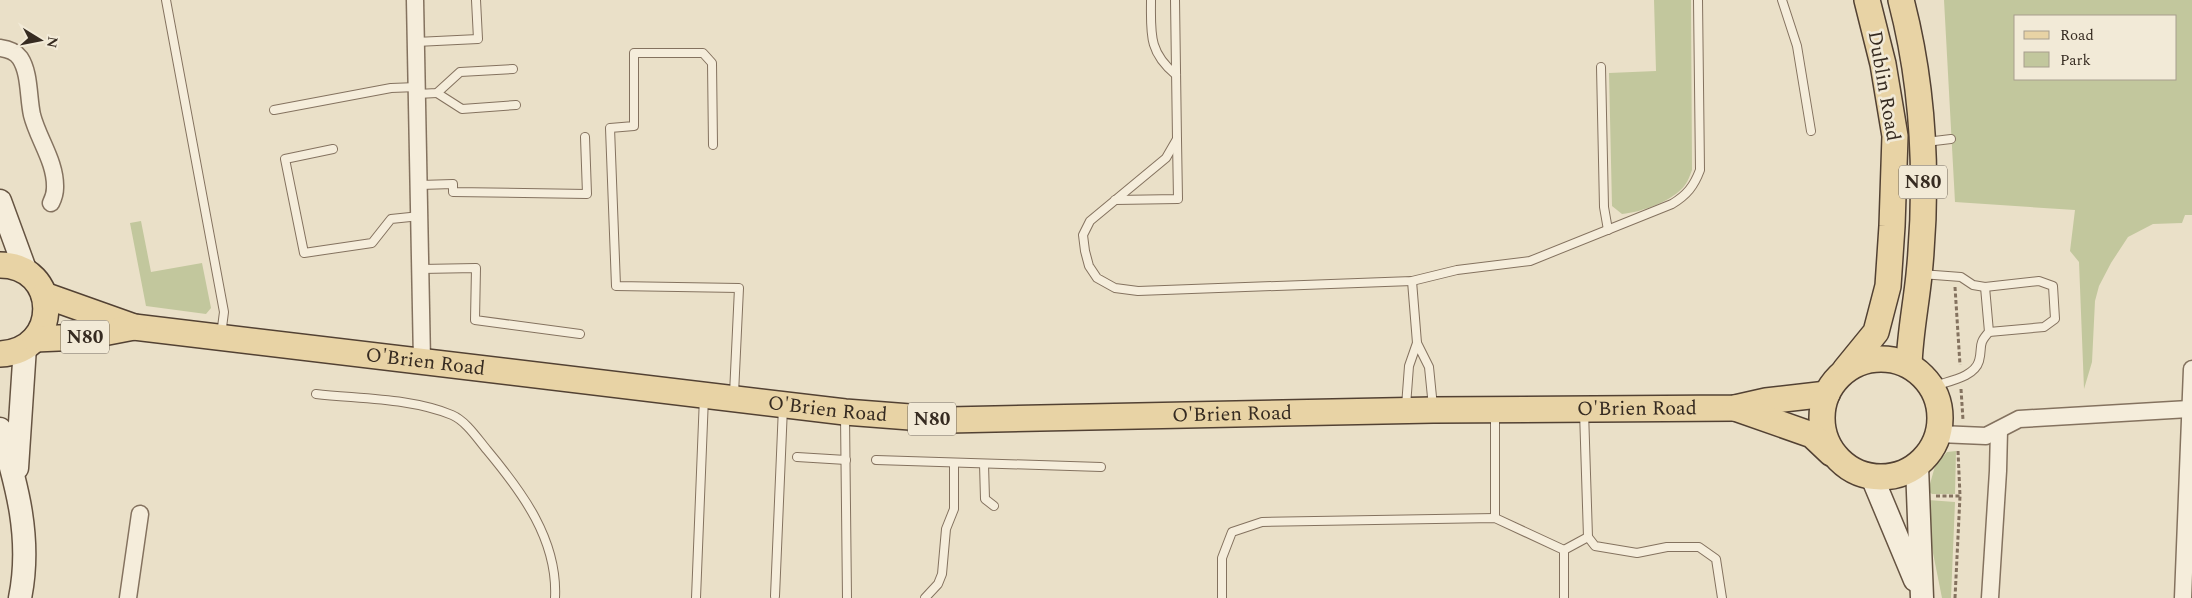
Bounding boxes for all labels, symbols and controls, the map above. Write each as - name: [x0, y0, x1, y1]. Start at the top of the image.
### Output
- north arrow: [15, 15, 65, 65]
- legend: [2014, 15, 2177, 80]
- text: Road: [2060, 24, 2094, 47]
- street label: Dublin Road: [1860, 28, 1908, 144]
- text: N: [41, 35, 64, 50]
- text: Park: [2060, 49, 2091, 72]
- road number: N80: [1899, 166, 1947, 198]
- road number: N80: [61, 321, 109, 354]
- street label: O'Brien Road: [364, 340, 487, 384]
- street label: O'Brien Road: [766, 388, 888, 430]
- street label: O'Brien Road: [1577, 393, 1697, 424]
- street label: O'Brien Road: [1172, 398, 1292, 430]
- road number: N80: [908, 402, 956, 436]

